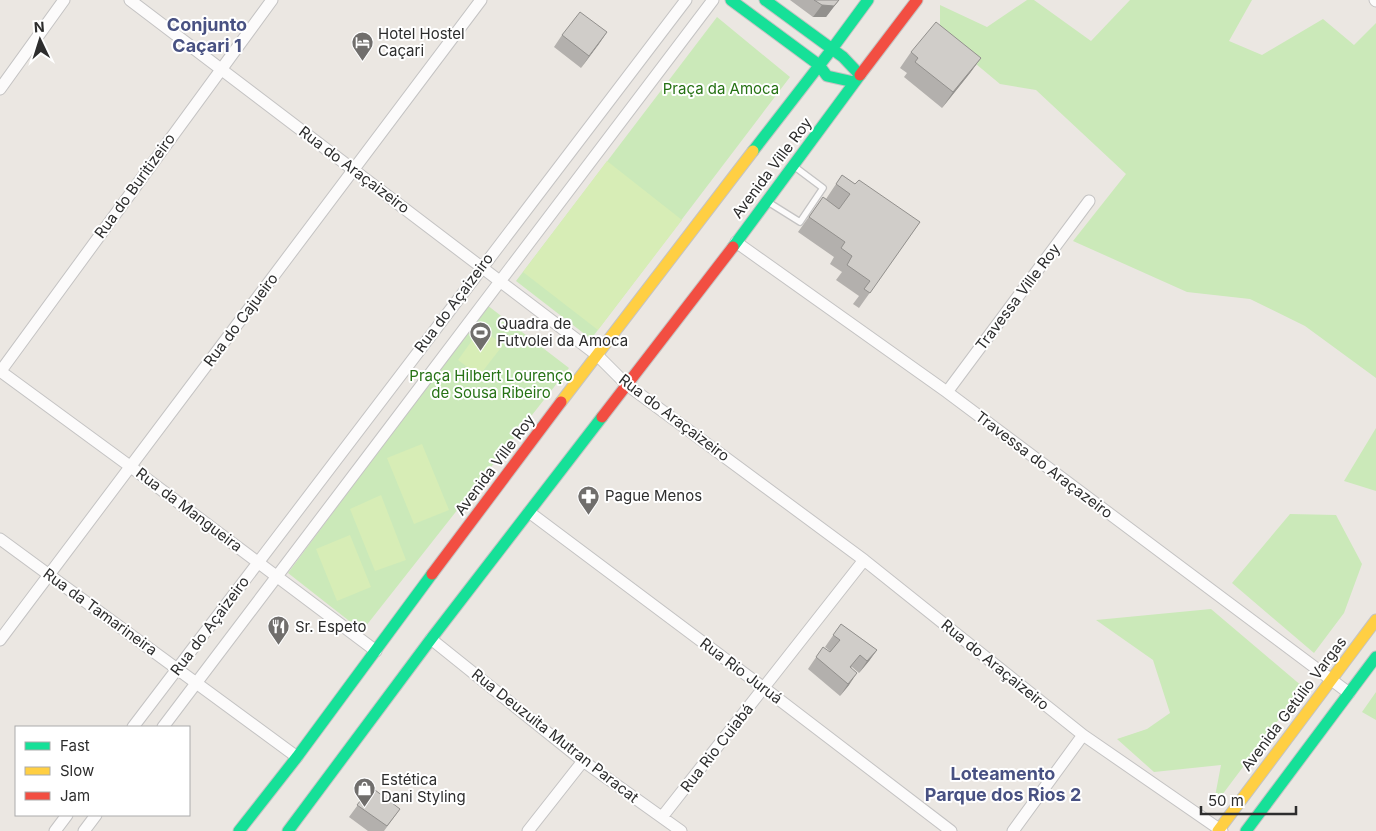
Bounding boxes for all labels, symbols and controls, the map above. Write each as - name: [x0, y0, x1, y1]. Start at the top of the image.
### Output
- district label: Conjunto Caçari 1: [167, 14, 247, 56]
- north arrow: [15, 15, 65, 65]
- text: N: [33, 18, 45, 35]
- place label: Hotel Hostel Caçari: [378, 24, 465, 60]
- hotel icon: Hotel Hostel Caçari: [350, 31, 374, 62]
- park label: Praça da Amoca: [663, 79, 779, 98]
- street label: Avenida Ville Roy: [728, 113, 816, 222]
- street label: Rua do Araçaizeiro: [295, 122, 413, 217]
- street label: Rua do Buritizeiro: [90, 130, 179, 242]
- street label: Travessa Ville Roy: [971, 239, 1064, 354]
- street label: Rua do Açaizeiro: [410, 249, 497, 356]
- street label: Rua do Cajueiro: [199, 269, 282, 370]
- place label: Quadra de Futvolei da Amoca: [497, 314, 628, 350]
- sports icon: Quadra de Futvolei da Amoca: [469, 321, 493, 352]
- park label: Praça Hilbert Lourenço de Sousa Ribeiro: [409, 366, 573, 402]
- street label: Rua do Araçaizeiro: [615, 370, 733, 465]
- street label: Travessa do Araçazeiro: [972, 407, 1117, 522]
- street label: Avenida Ville Roy: [451, 410, 539, 519]
- street label: Rua da Mangueira: [132, 463, 246, 556]
- pharmacy icon: Pague Menos: [577, 484, 601, 515]
- place label: Pague Menos: [605, 486, 702, 505]
- street label: Rua da Tamarineira: [40, 564, 161, 659]
- street label: Rua do Açaizeiro: [166, 572, 253, 679]
- restaurant icon: Sr. Espeto: [267, 615, 291, 646]
- street label: Rua do Araçaizeiro: [937, 615, 1053, 714]
- place label: Sr. Espeto: [295, 617, 367, 636]
- street label: Avenida Getúlio Vargas: [1237, 633, 1350, 775]
- street label: Rua Rio Juruá: [696, 634, 786, 708]
- street label: Rua Deuzuita Mutran Paracat: [468, 665, 643, 807]
- street label: Rua Rio Cuiabá: [676, 700, 757, 796]
- legend: [15, 726, 190, 816]
- text: Fast: [60, 736, 90, 755]
- text: Slow: [60, 761, 94, 780]
- district label: Loteamento Parque dos Rios 2: [925, 763, 1081, 805]
- place label: Estética Dani Styling: [381, 770, 466, 806]
- shop icon: Estética Dani Styling: [353, 777, 377, 808]
- scale bar: [1201, 784, 1296, 816]
- text: Jam: [60, 786, 90, 805]
- text: 50 m: [1208, 791, 1244, 810]

